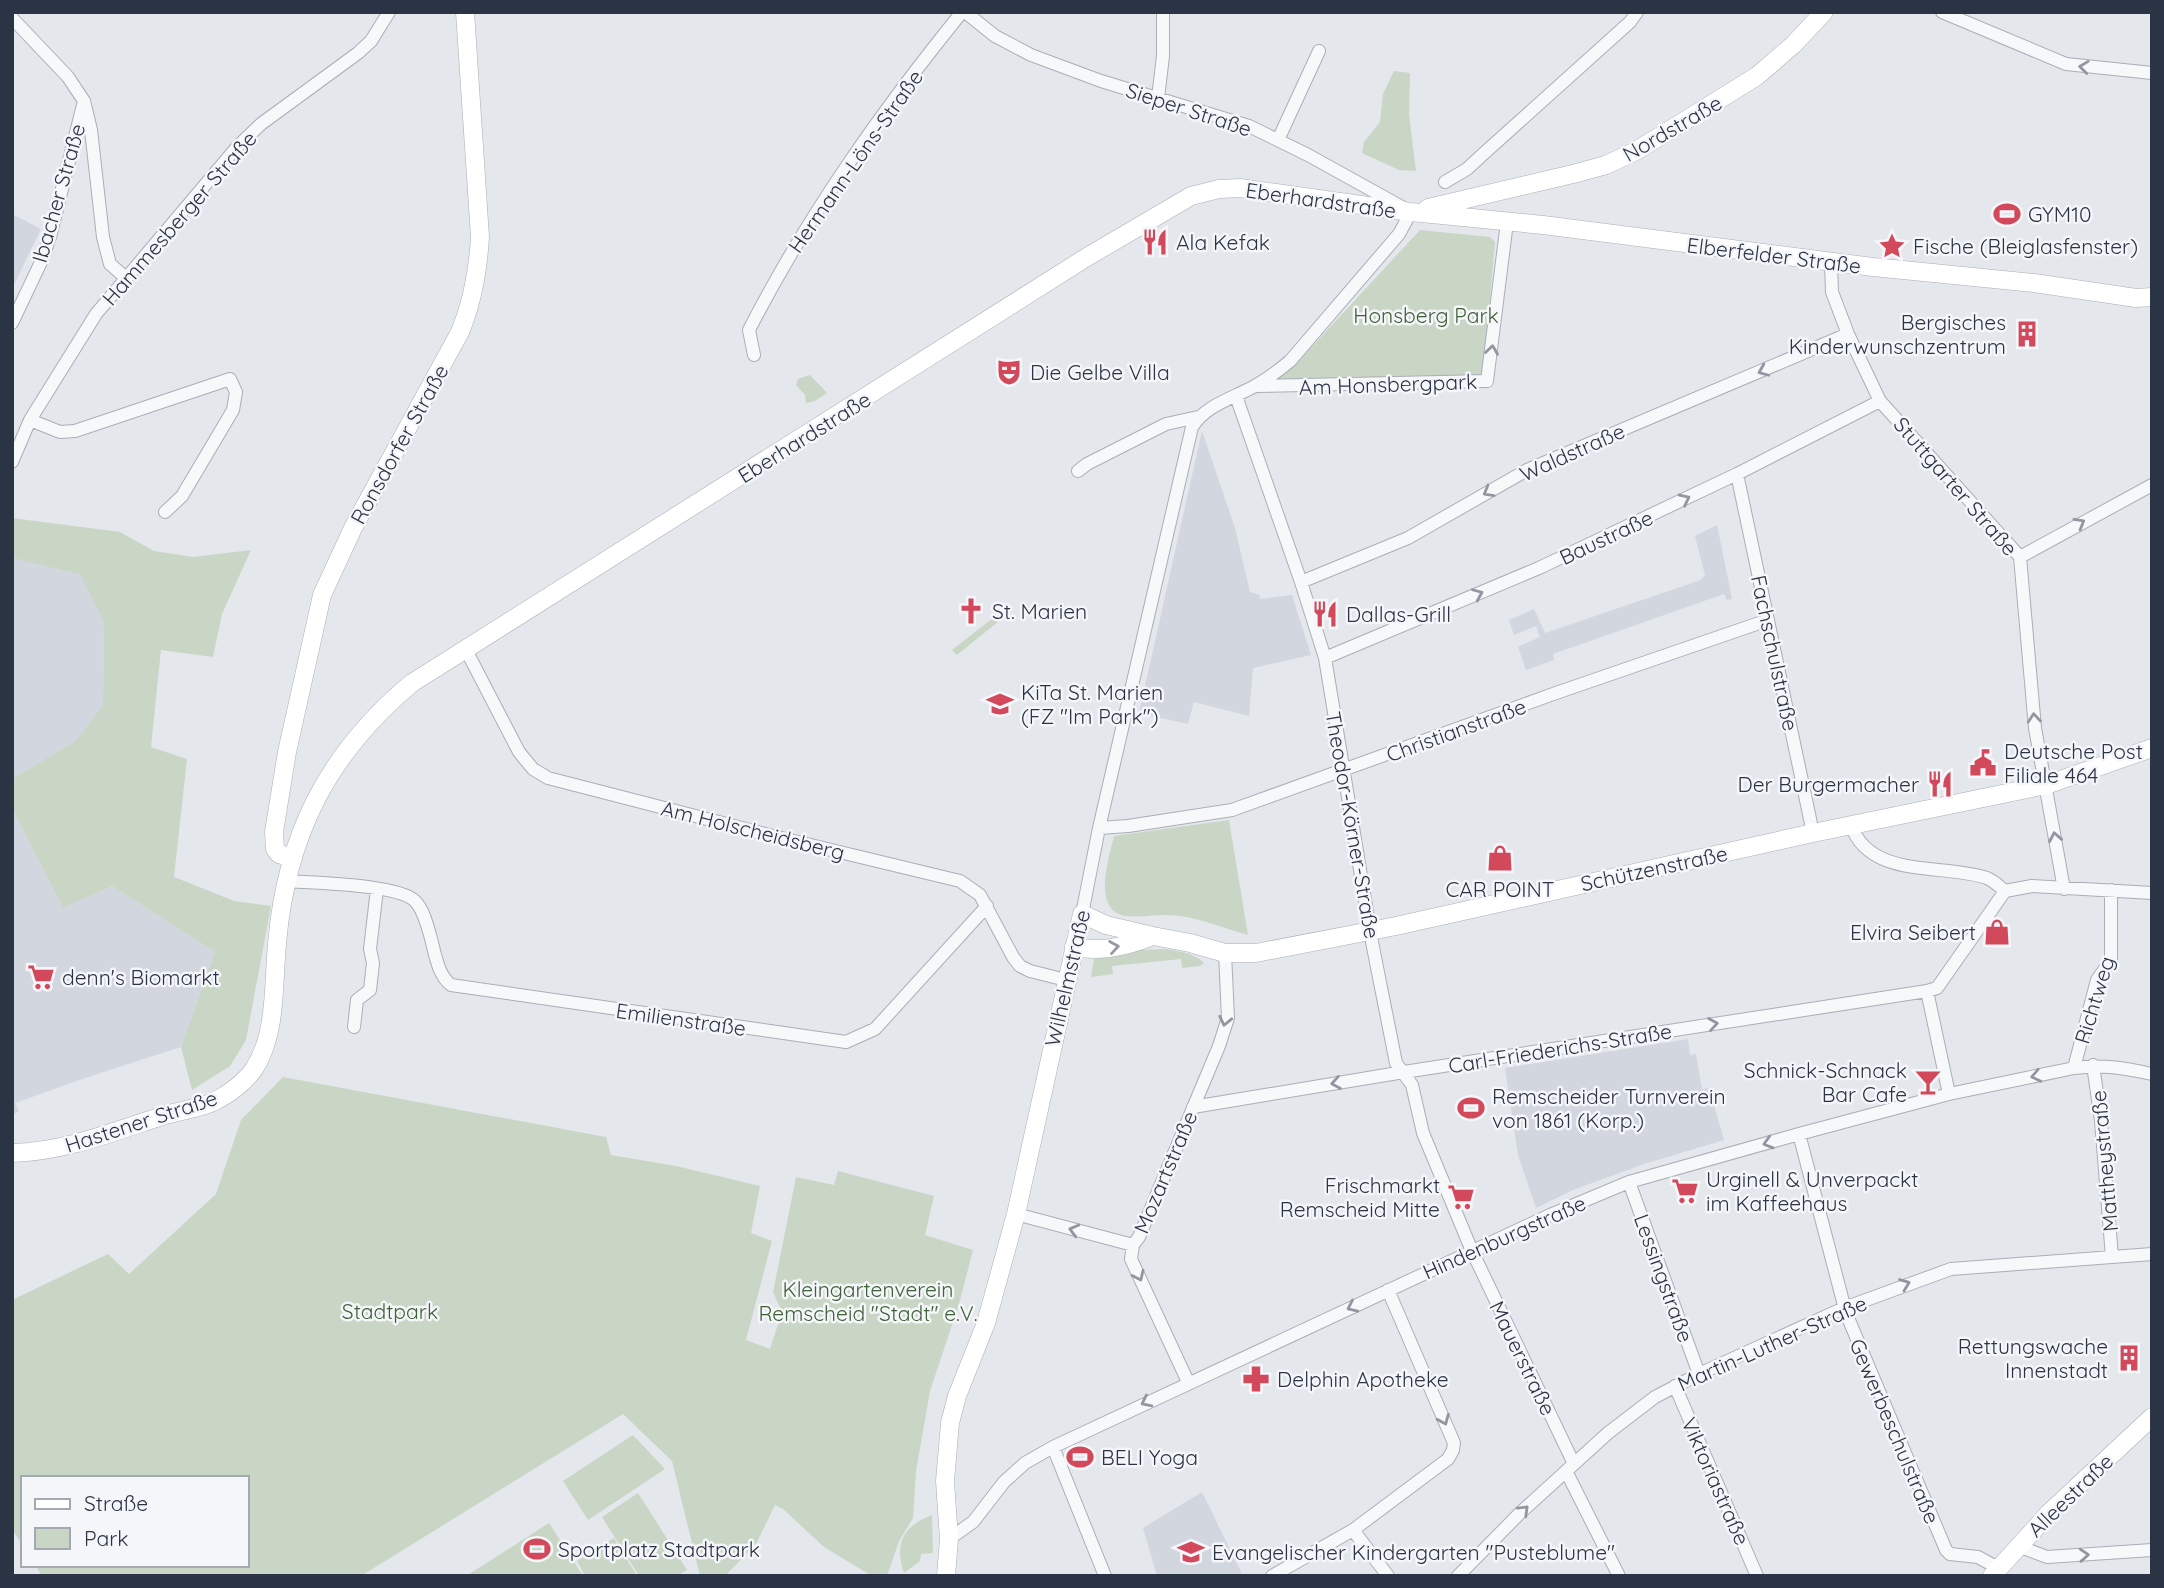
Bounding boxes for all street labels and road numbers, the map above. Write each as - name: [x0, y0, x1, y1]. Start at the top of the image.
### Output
- street label: Hermann-Löns-Straße: [782, 64, 928, 258]
- street label: Sieper Straße: [1123, 76, 1255, 142]
- street label: Nordstraße: [1618, 89, 1726, 167]
- street label: Ibacher Straße: [26, 121, 90, 265]
- street label: Hammesberger Straße: [96, 125, 262, 311]
- street label: Eberhardstraße: [1244, 177, 1398, 223]
- street label: Elberfelder Straße: [1685, 231, 1863, 279]
- street label: Ronsdorfer Straße: [344, 360, 454, 528]
- street label: Am Honsbergpark: [1298, 368, 1478, 400]
- street label: Eberhardstraße: [733, 386, 875, 488]
- street label: Stuttgarter Straße: [1889, 411, 2023, 561]
- street label: Waldstraße: [1515, 417, 1629, 487]
- street label: Baustraße: [1555, 504, 1657, 570]
- street label: Fachschulstraße: [1746, 573, 1804, 733]
- street label: Christianstraße: [1383, 693, 1529, 767]
- street label: Theodor-Körner-Straße: [1320, 709, 1386, 941]
- street label: Am Holscheidsberg: [659, 795, 847, 865]
- street label: Schützenstraße: [1578, 840, 1730, 896]
- street label: Wilhelmstraße: [1039, 907, 1095, 1049]
- street label: Richtweg: [2068, 953, 2120, 1047]
- street label: Emilienstraße: [614, 997, 748, 1041]
- street label: Carl-Friederichs-Straße: [1446, 1018, 1674, 1078]
- street label: Hastener Straße: [62, 1084, 220, 1158]
- street label: Mattheystraße: [2085, 1089, 2123, 1233]
- street label: Mozartstraße: [1128, 1107, 1202, 1237]
- street label: Hindenburgstraße: [1418, 1189, 1590, 1285]
- street label: Lessingstraße: [1629, 1210, 1699, 1346]
- street label: Martin-Luther-Straße: [1673, 1290, 1871, 1396]
- street label: Mauerstraße: [1484, 1297, 1562, 1419]
- street label: Gewerbeschulstraße: [1844, 1335, 1946, 1527]
- street label: Viktoriastraße: [1676, 1413, 1756, 1549]
- street label: Alleestraße: [2022, 1448, 2118, 1542]

